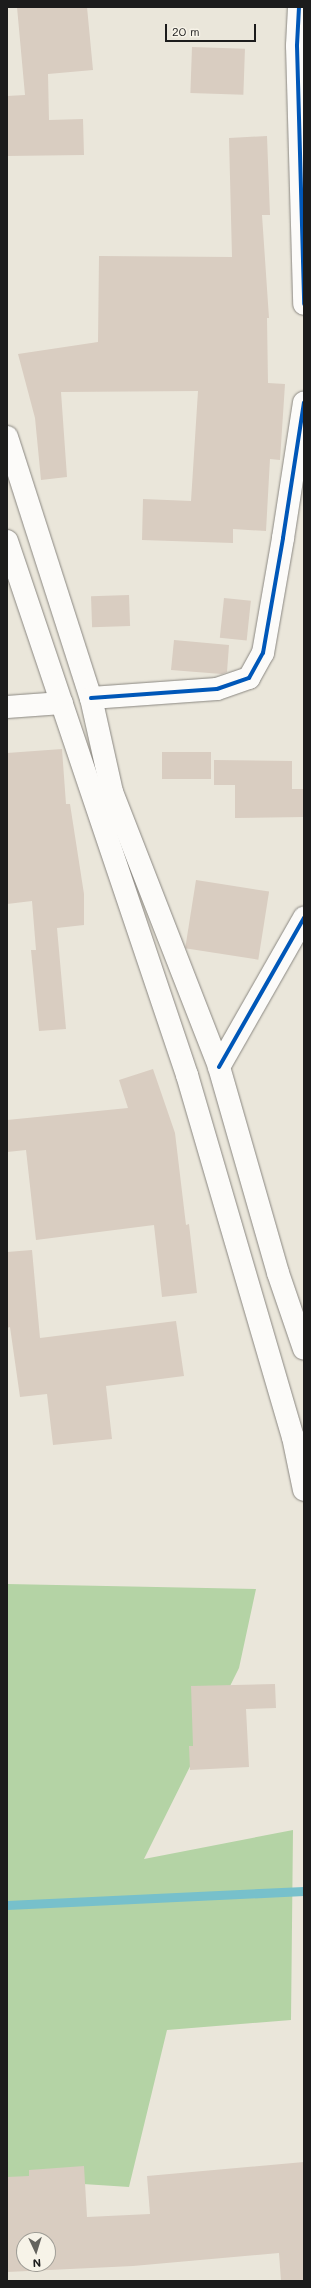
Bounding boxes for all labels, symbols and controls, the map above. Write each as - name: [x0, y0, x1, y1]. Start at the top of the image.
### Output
- scale bar: [167, 16, 258, 42]
- text: 20 m: [172, 23, 200, 39]
- north arrow: [16, 2232, 56, 2272]
- text: N: [32, 2256, 42, 2271]

